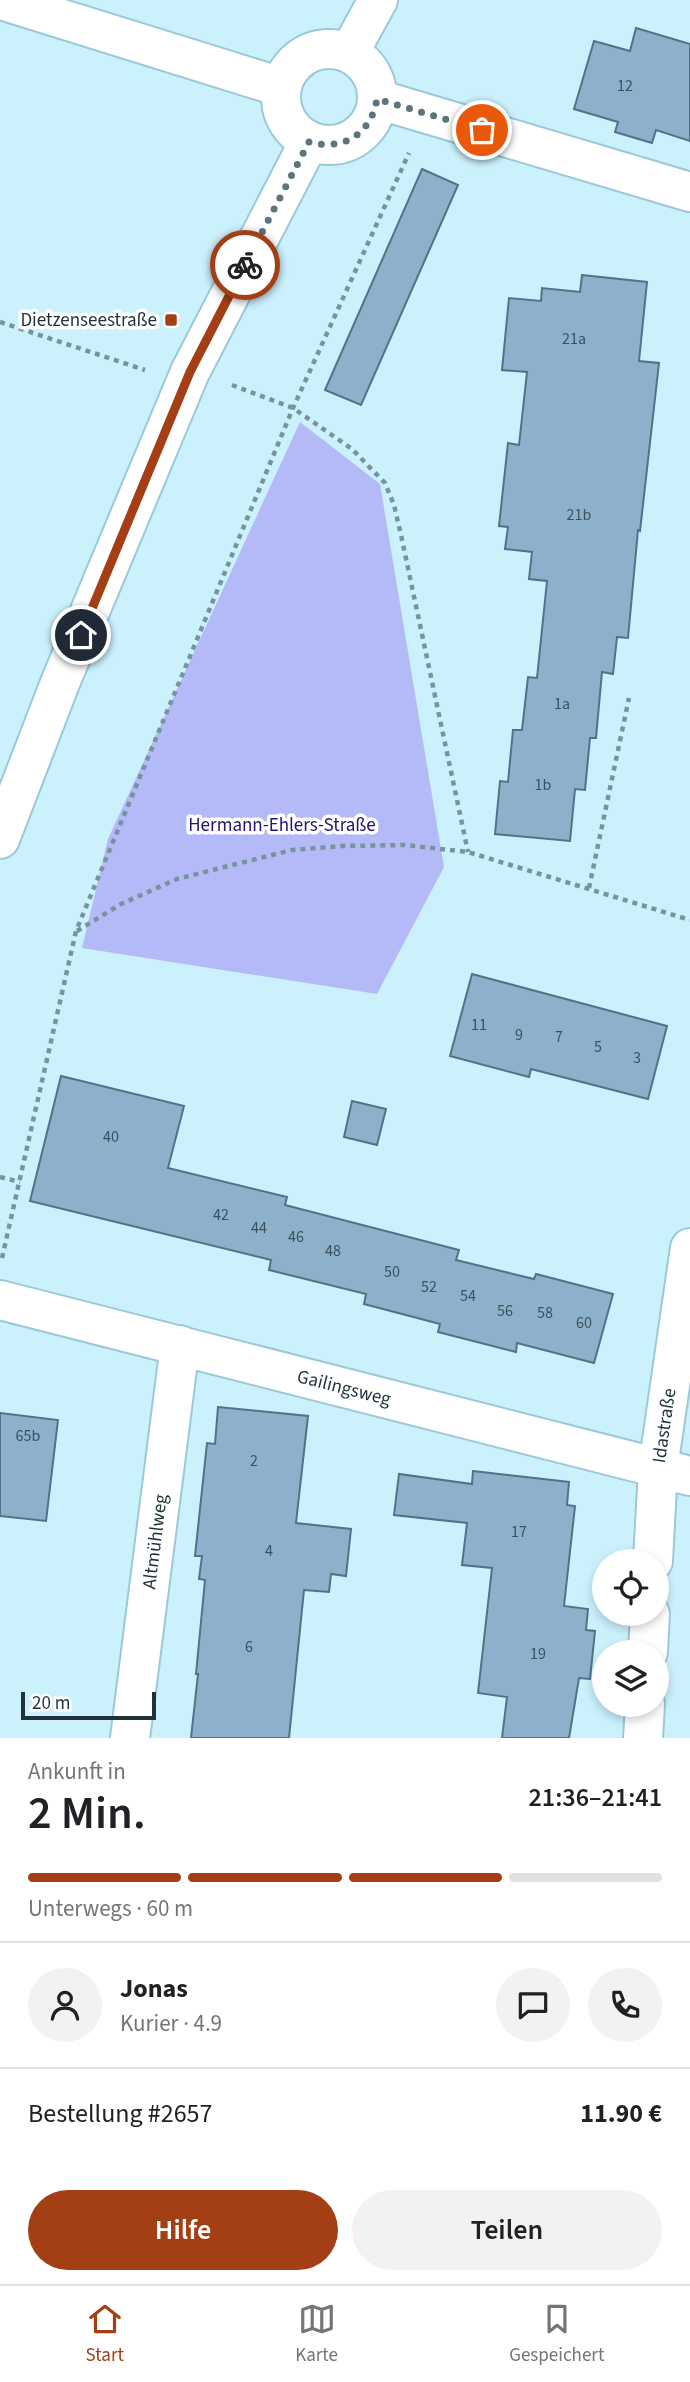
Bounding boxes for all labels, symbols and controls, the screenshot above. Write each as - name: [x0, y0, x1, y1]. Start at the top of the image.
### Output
- house number: 12: [617, 75, 633, 97]
- pin: [452, 100, 512, 160]
- icon: bag: [463, 111, 501, 149]
- courier: [210, 230, 280, 300]
- icon: bike: [226, 246, 264, 284]
- place label: Dietzenseestraße: [20, 307, 157, 334]
- marker: Dietzenseestraße: [163, 312, 179, 328]
- house number: 21a: [562, 328, 586, 350]
- house number: 21b: [567, 504, 592, 526]
- pin: [51, 605, 111, 665]
- icon: home: [62, 616, 100, 654]
- house number: 1a: [554, 693, 570, 715]
- house number: 1b: [535, 774, 552, 796]
- park label: Hermann-Ehlers-Straße: [188, 812, 376, 839]
- house number: 11: [471, 1014, 487, 1036]
- house number: 9: [515, 1024, 523, 1046]
- house number: 7: [555, 1026, 563, 1048]
- house number: 5: [594, 1036, 602, 1058]
- house number: 3: [633, 1047, 641, 1069]
- house number: 40: [103, 1126, 119, 1148]
- house number: 42: [213, 1204, 229, 1226]
- house number: 44: [251, 1217, 267, 1239]
- house number: 46: [288, 1226, 304, 1248]
- house number: 48: [325, 1240, 341, 1262]
- house number: 50: [384, 1261, 400, 1283]
- house number: 52: [421, 1276, 437, 1298]
- house number: 54: [460, 1285, 476, 1307]
- house number: 56: [497, 1300, 513, 1322]
- house number: 58: [537, 1302, 553, 1324]
- house number: 60: [576, 1312, 592, 1334]
- street label: Gailingsweg: [294, 1363, 394, 1413]
- street label: Idastraße: [645, 1386, 683, 1465]
- house number: 65b: [16, 1425, 41, 1447]
- house number: 2: [250, 1450, 258, 1472]
- street label: Altmühlweg: [136, 1492, 174, 1591]
- house number: 17: [511, 1521, 527, 1543]
- house number: 4: [265, 1540, 273, 1562]
- map controls: [592, 1549, 669, 1717]
- button: locate: [592, 1549, 669, 1626]
- house number: 6: [245, 1636, 253, 1658]
- button: layers: [592, 1640, 669, 1717]
- house number: 19: [530, 1643, 546, 1665]
- scale bar: [21, 1689, 156, 1721]
- text: 20 m: [32, 1690, 70, 1717]
- text: Ankunft in: [28, 1755, 126, 1788]
- text: 21:36–21:41: [529, 1779, 662, 1816]
- text: 2 Min.: [28, 1781, 146, 1846]
- text: Unterwegs · 60 m: [28, 1892, 193, 1925]
- button: person: [28, 1968, 102, 2042]
- button: chat: [496, 1968, 570, 2042]
- button: phone: [588, 1968, 662, 2042]
- text: Jonas: [120, 1970, 188, 2007]
- text: Kurier · 4.9: [120, 2007, 222, 2040]
- text: Bestellung #2657: [28, 2095, 212, 2132]
- text: 11.90 €: [580, 2095, 662, 2132]
- button: Hilfe: [28, 2190, 338, 2270]
- button: Teilen: [352, 2190, 662, 2270]
- tab: Start: [86, 2300, 124, 2369]
- tab: Karte: [295, 2300, 338, 2369]
- tab: Gespeichert: [509, 2300, 604, 2369]

